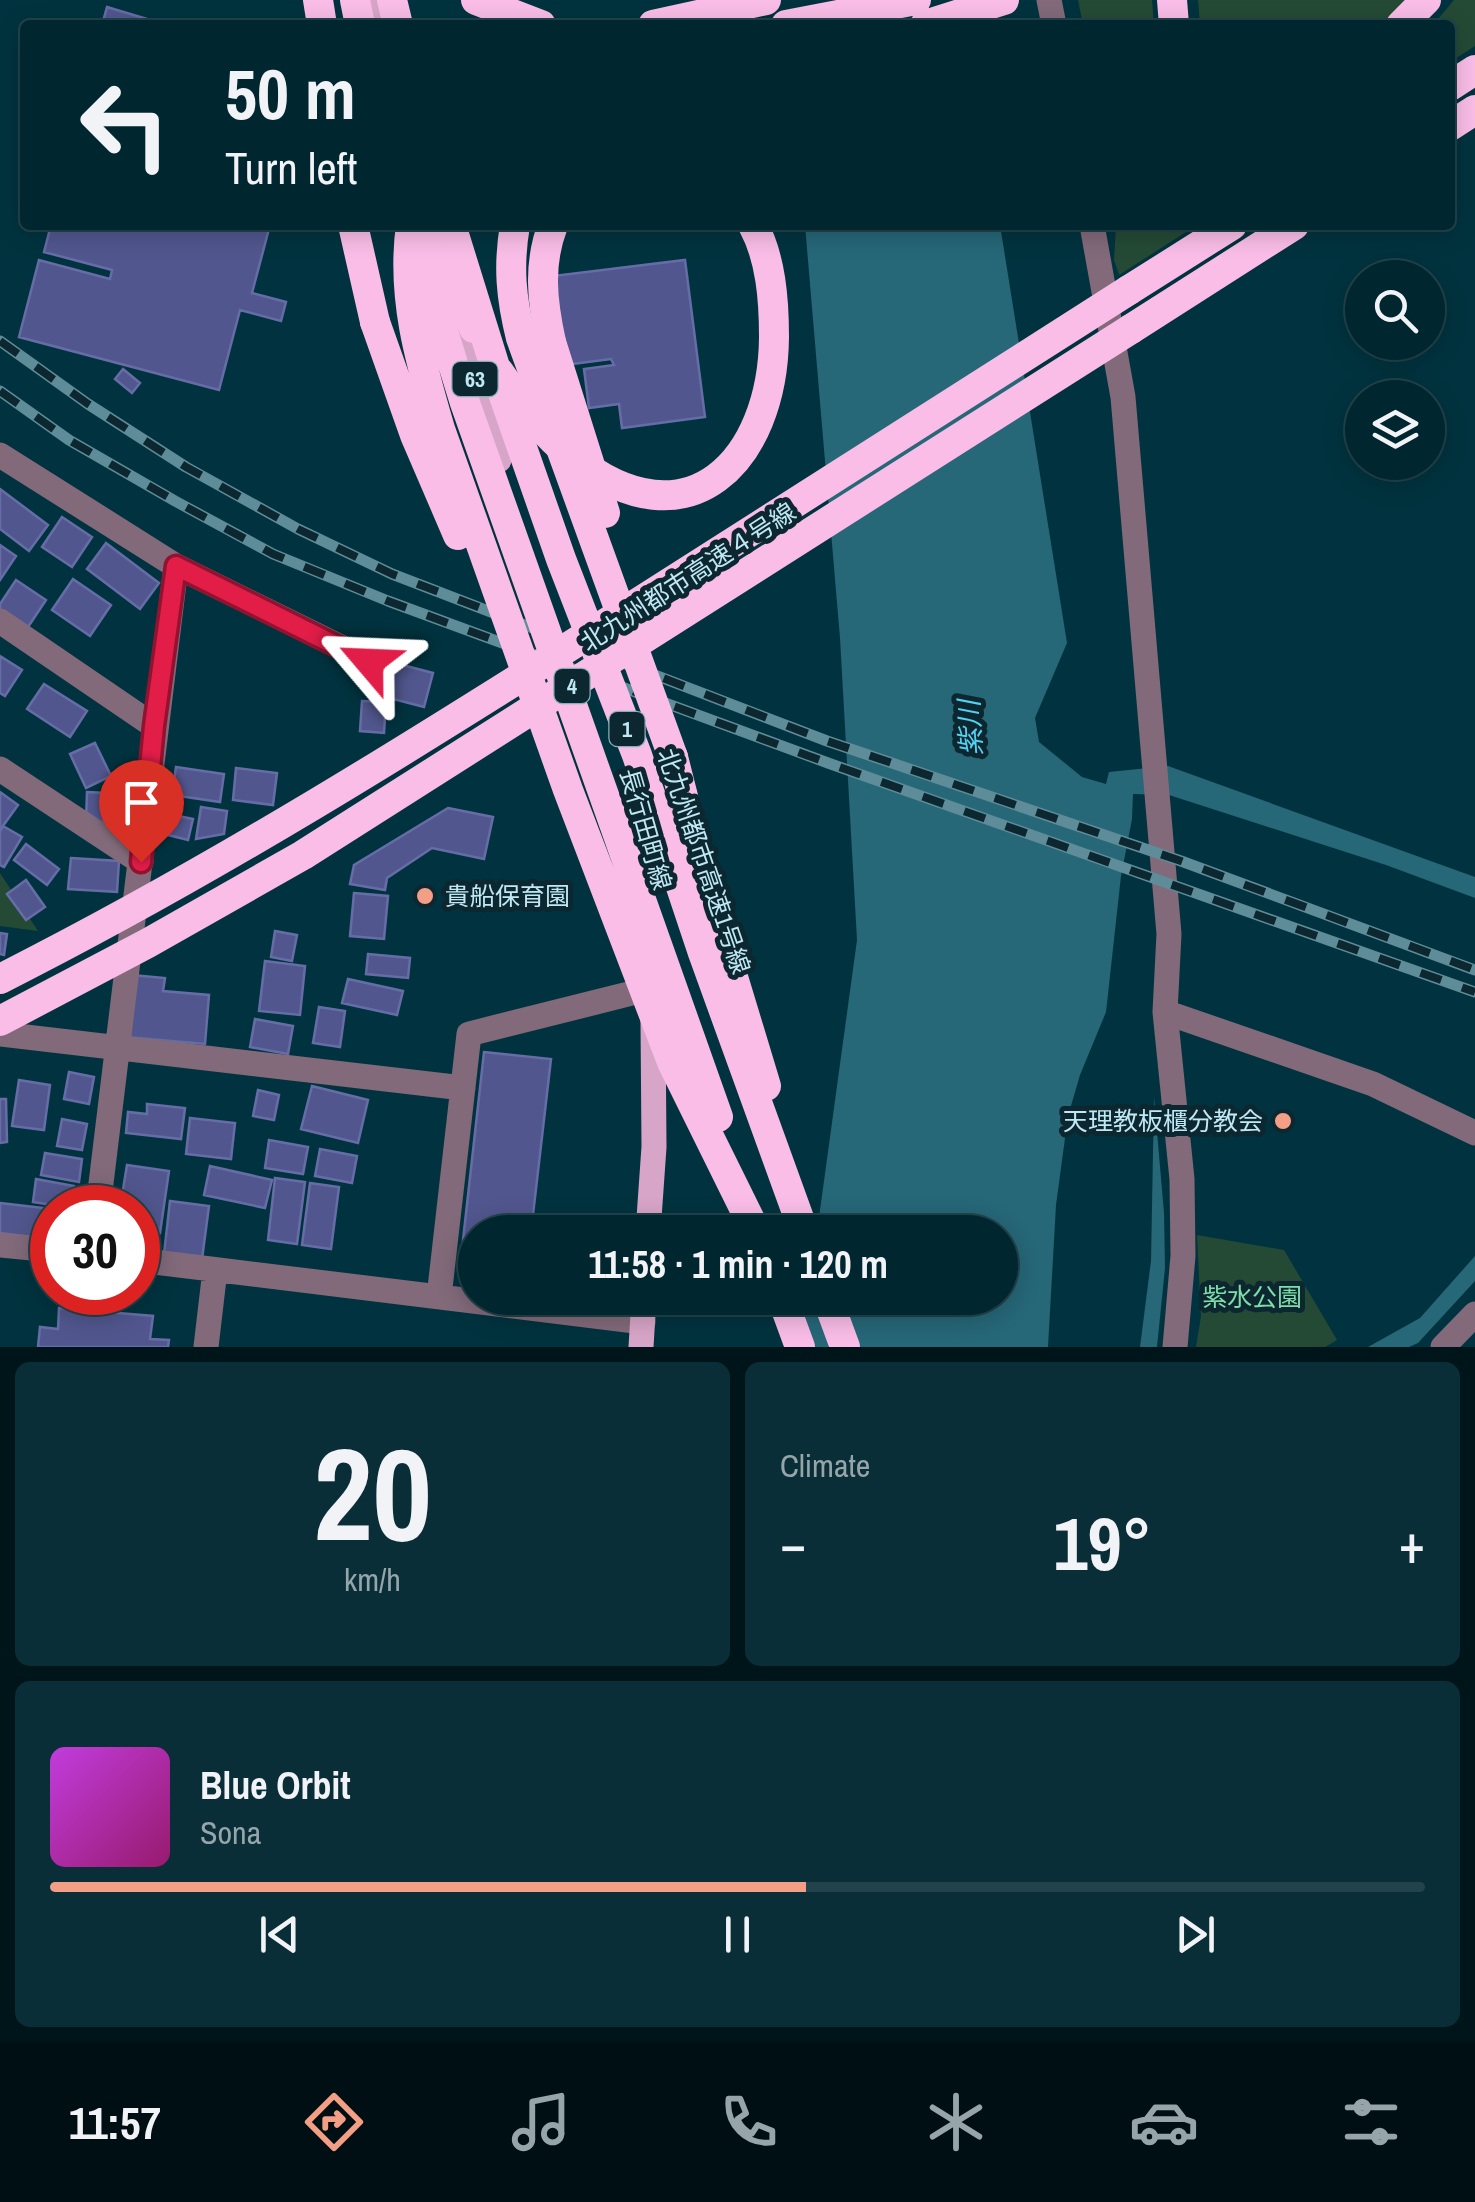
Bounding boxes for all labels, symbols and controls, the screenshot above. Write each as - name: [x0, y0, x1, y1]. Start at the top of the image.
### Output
- text: 50 m: [225, 47, 356, 141]
- icon: left: [60, 60, 190, 190]
- text: Turn left: [225, 137, 357, 198]
- map controls: [1345, 260, 1445, 480]
- button: search: [1345, 260, 1445, 360]
- road number: 63: [452, 362, 498, 396]
- button: layers: [1345, 380, 1445, 480]
- street label: 北九州都市高速４号線: [574, 495, 802, 659]
- position arrow: [317, 610, 421, 714]
- road number: 4: [554, 669, 590, 703]
- water label: 紫川: [949, 696, 990, 757]
- road number: 1: [610, 712, 644, 746]
- street label: 北九州都市高速1号線: [649, 744, 759, 978]
- pin: [99, 760, 184, 863]
- street label: 長行田町線: [612, 764, 680, 894]
- icon: arrive: [114, 775, 169, 830]
- place label: 貴船保育園: [445, 879, 570, 913]
- marker: 貴船保育園: [414, 885, 436, 907]
- place label: 天理教板櫃分教会: [1063, 1104, 1263, 1138]
- marker: 天理教板櫃分教会: [1272, 1110, 1294, 1132]
- speed limit sign: 30: [30, 1185, 160, 1315]
- text: 11:58 · 1 min · 120 m: [588, 1239, 888, 1290]
- park label: 紫水公園: [1202, 1280, 1302, 1314]
- text: 20: [313, 1405, 432, 1581]
- text: Climate: [780, 1444, 870, 1487]
- text: 19°: [1053, 1492, 1152, 1593]
- text: −: [780, 1506, 806, 1580]
- text: +: [1399, 1506, 1425, 1580]
- text: km/h: [344, 1558, 401, 1601]
- text: Blue Orbit: [200, 1760, 351, 1811]
- text: Sona: [200, 1811, 261, 1854]
- icon: previous: [252, 1907, 307, 1962]
- icon: pause: [710, 1907, 765, 1962]
- icon: next: [1168, 1907, 1223, 1962]
- icon: directions: [299, 2087, 369, 2157]
- icon: music: [506, 2087, 576, 2157]
- icon: phone: [714, 2087, 784, 2157]
- icon: climate: [921, 2087, 991, 2157]
- icon: car: [1129, 2087, 1199, 2157]
- icon: filters: [1336, 2087, 1406, 2157]
- text: 11:57: [69, 2092, 161, 2153]

